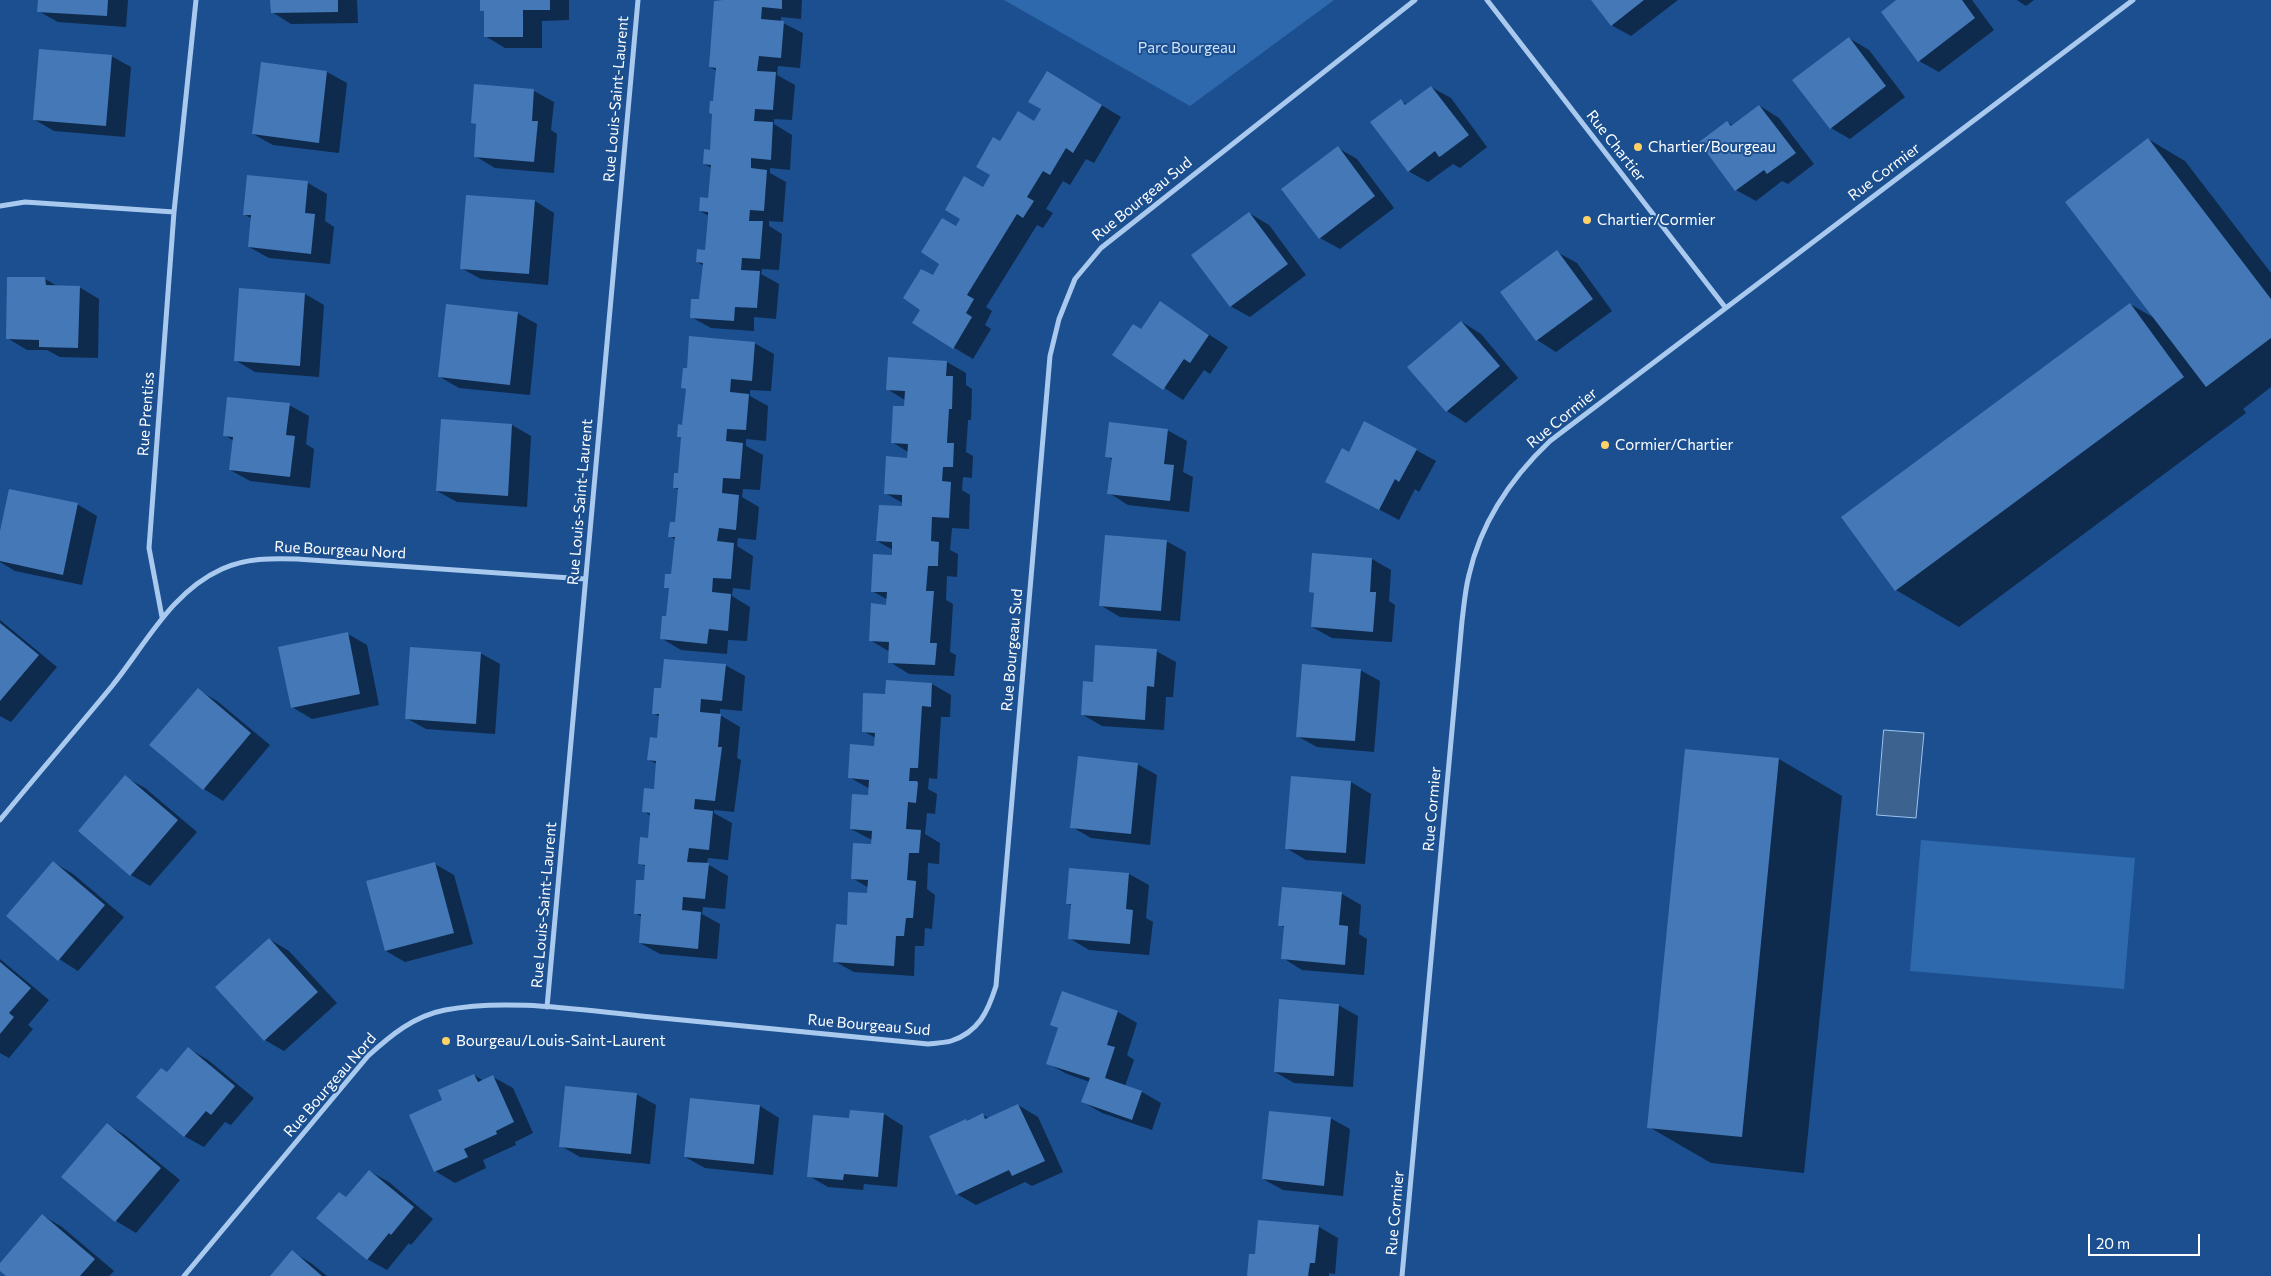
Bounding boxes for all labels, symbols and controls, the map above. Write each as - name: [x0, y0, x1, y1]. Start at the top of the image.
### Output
- street label: Rue Louis-Saint-Laurent: [600, 15, 632, 183]
- park label: Parc Bourgeau: [1138, 39, 1236, 57]
- street label: Rue Chartier: [1583, 107, 1649, 185]
- place label: Chartier/Bourgeau: [1648, 138, 1776, 156]
- street label: Rue Cormier: [1845, 139, 1923, 205]
- marker: Chartier/Bourgeau: [1632, 141, 1644, 153]
- street label: Rue Bourgeau Sud: [1089, 153, 1195, 245]
- place label: Chartier/Cormier: [1597, 211, 1715, 229]
- marker: Chartier/Cormier: [1581, 214, 1593, 226]
- street label: Rue Prentiss: [134, 371, 158, 457]
- street label: Rue Cormier: [1523, 384, 1601, 452]
- street label: Rue Louis-Saint-Laurent: [564, 418, 596, 586]
- place label: Cormier/Chartier: [1615, 436, 1733, 454]
- marker: Cormier/Chartier: [1599, 439, 1611, 451]
- street label: Rue Bourgeau Nord: [274, 538, 406, 562]
- street label: Rue Bourgeau Sud: [998, 588, 1026, 712]
- street label: Rue Cormier: [1419, 766, 1445, 852]
- street label: Rue Louis-Saint-Laurent: [528, 821, 560, 989]
- street label: Rue Bourgeau Sud: [807, 1011, 931, 1039]
- street label: Rue Bourgeau Nord: [280, 1029, 380, 1141]
- place label: Bourgeau/Louis-Saint-Laurent: [456, 1032, 666, 1050]
- marker: Bourgeau/Louis-Saint-Laurent: [440, 1035, 452, 1047]
- street label: Rue Cormier: [1382, 1170, 1408, 1256]
- scale bar: [2091, 1224, 2204, 1256]
- text: 20 m: [2096, 1234, 2130, 1252]

